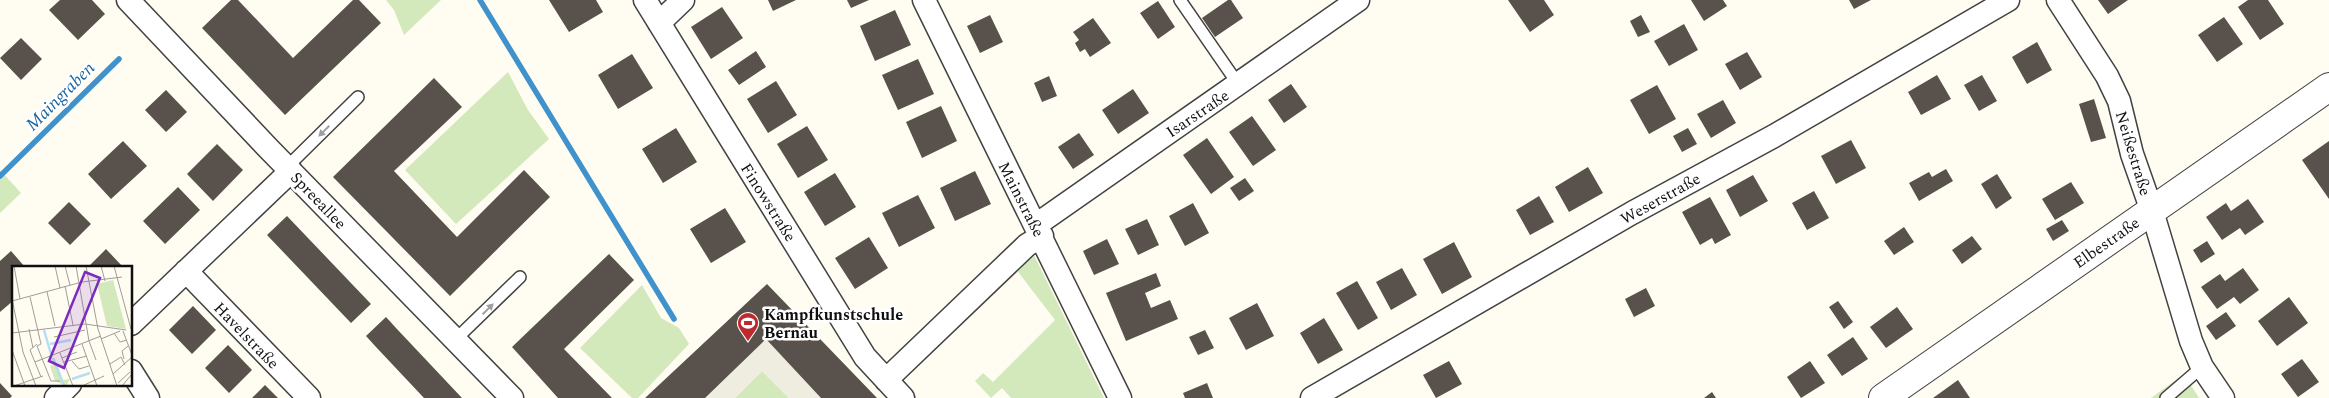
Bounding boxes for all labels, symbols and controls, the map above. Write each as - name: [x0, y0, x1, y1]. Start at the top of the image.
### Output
- water label: Maingraben: [19, 55, 102, 137]
- street label: Isarstraße: [1161, 84, 1234, 144]
- street label: Neißestraße: [2109, 108, 2157, 199]
- one-way arrow: [318, 125, 330, 137]
- street label: Finowstraße: [734, 158, 802, 247]
- street label: Mainstraße: [992, 158, 1050, 241]
- street label: Spreeallee: [285, 166, 352, 235]
- street label: Weserstraße: [1616, 167, 1705, 231]
- street label: Elbestraße: [2068, 211, 2145, 275]
- inset map: [12, 266, 132, 386]
- street label: Havelstraße: [208, 297, 285, 375]
- one-way arrow: [481, 303, 493, 315]
- place label: Kampfkunstschule Bernau: [764, 303, 903, 345]
- sports icon: Kampfkunstschule Bernau: [736, 311, 760, 342]

